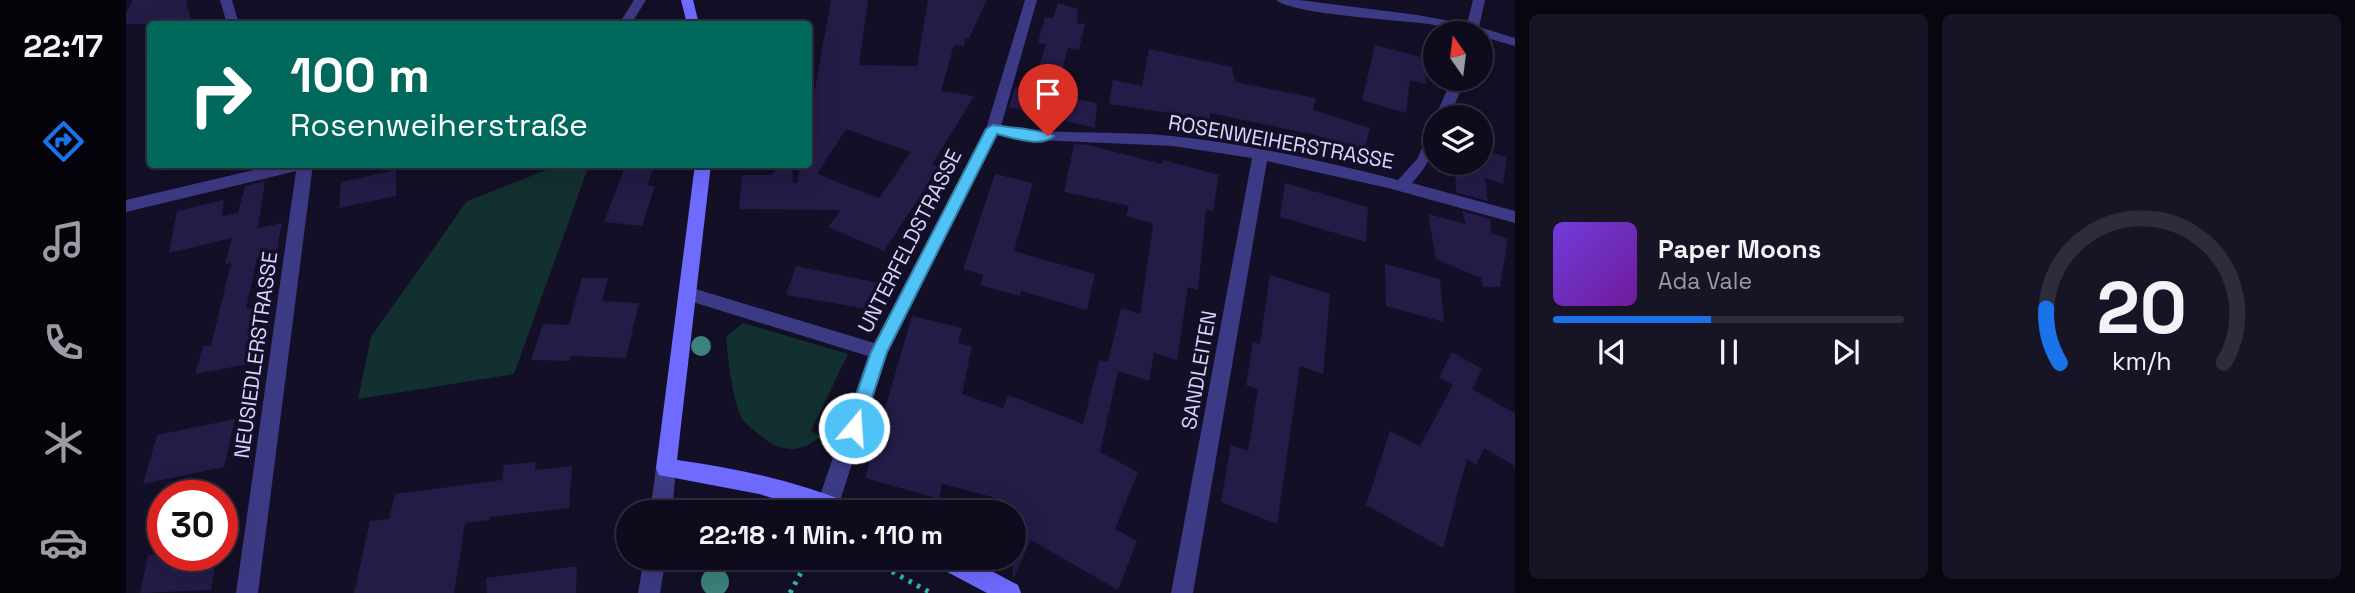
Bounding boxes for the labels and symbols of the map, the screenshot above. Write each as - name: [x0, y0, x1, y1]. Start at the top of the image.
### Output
- north arrow: [1423, 21, 1493, 91]
- pin: [1018, 64, 1078, 136]
- street label: ROSENWEIHERSTRASSE: [1166, 108, 1396, 175]
- street label: UNTERFELDSTRASSE: [852, 144, 968, 337]
- street label: NEUSIEDLERSTRASSE: [228, 250, 283, 460]
- street label: SANDLEITEN: [1175, 308, 1222, 432]
- position arrow: [817, 391, 891, 465]
- speed limit sign: 30: [147, 480, 238, 571]

